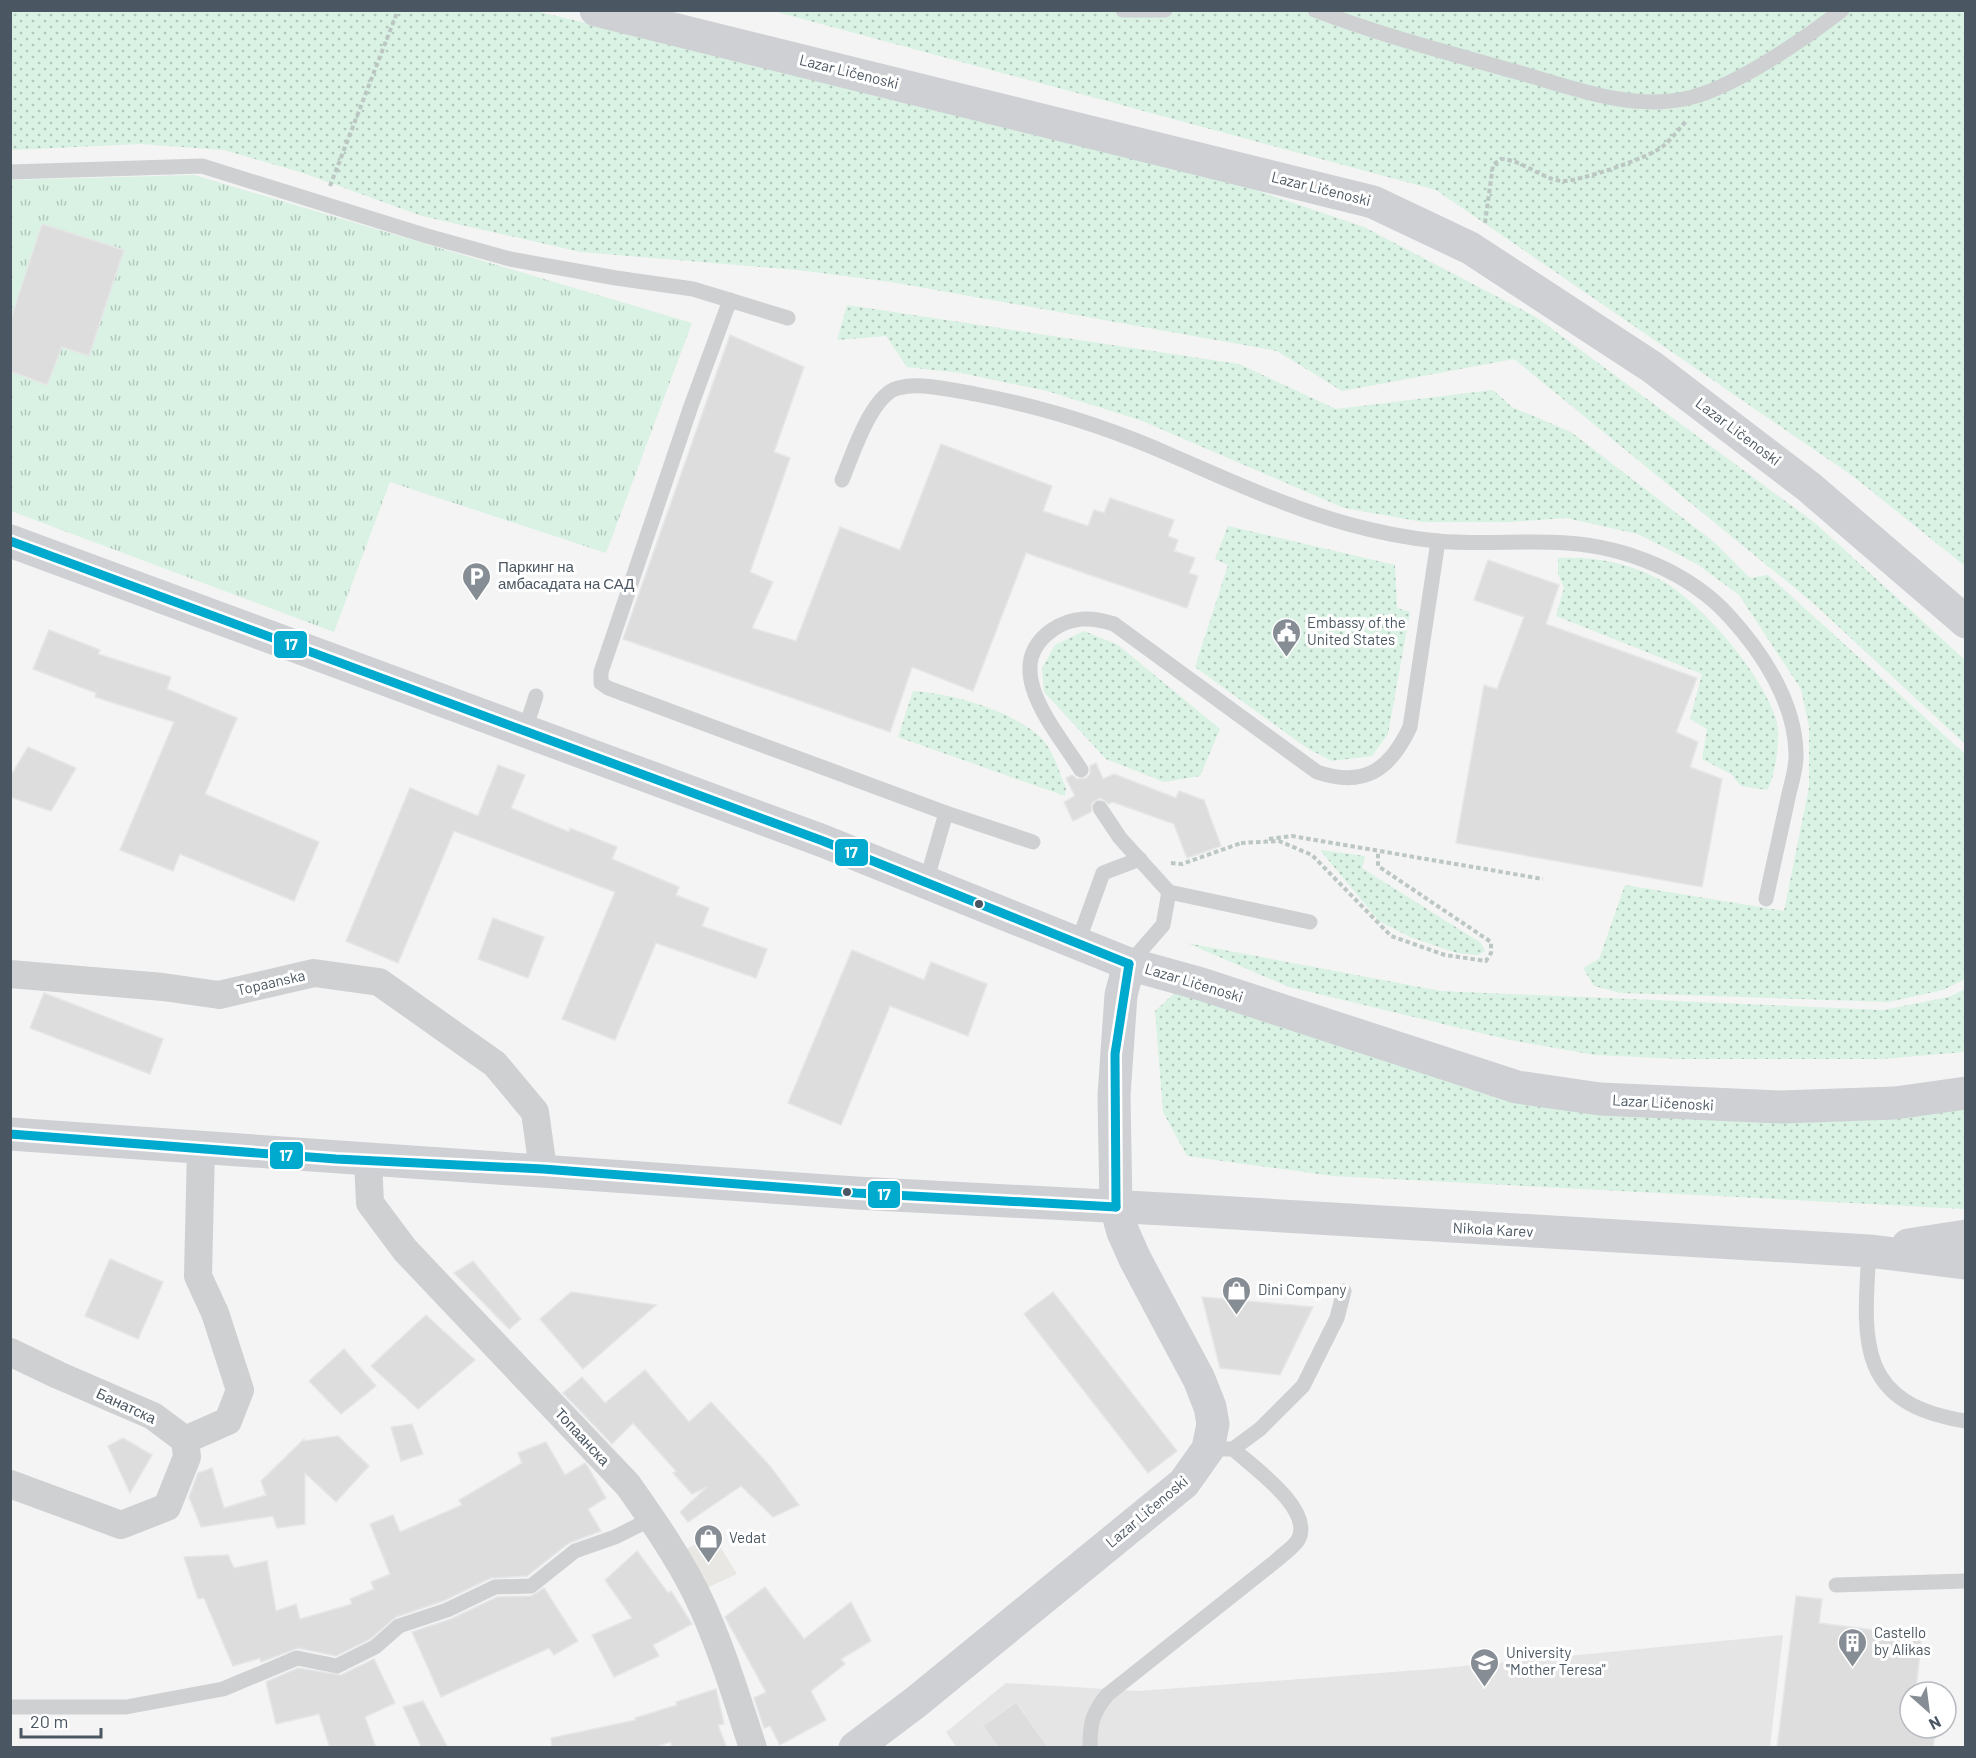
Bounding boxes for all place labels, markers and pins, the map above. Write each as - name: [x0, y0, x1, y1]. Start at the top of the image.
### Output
- place label: Паркинг на амбасадата на САД: [498, 557, 635, 592]
- parking icon: Паркинг на амбасадата на САД: [461, 560, 493, 602]
- place label: Embassy of the United States: [1307, 613, 1406, 648]
- public building icon: Embassy of the United States: [1270, 616, 1302, 658]
- unlabelled marker: [973, 898, 985, 910]
- unlabelled marker: [841, 1186, 853, 1198]
- shop icon: Dini Company: [1221, 1274, 1253, 1316]
- place label: Dini Company: [1258, 1280, 1347, 1298]
- shop icon: Vedat: [692, 1522, 724, 1564]
- place label: Vedat: [729, 1528, 766, 1546]
- place label: Castello by Alikas: [1874, 1623, 1931, 1658]
- building icon: Castello by Alikas: [1837, 1626, 1869, 1668]
- place label: University "Mother Teresa": [1506, 1643, 1606, 1678]
- school or university icon: University "Mother Teresa": [1469, 1646, 1501, 1688]

